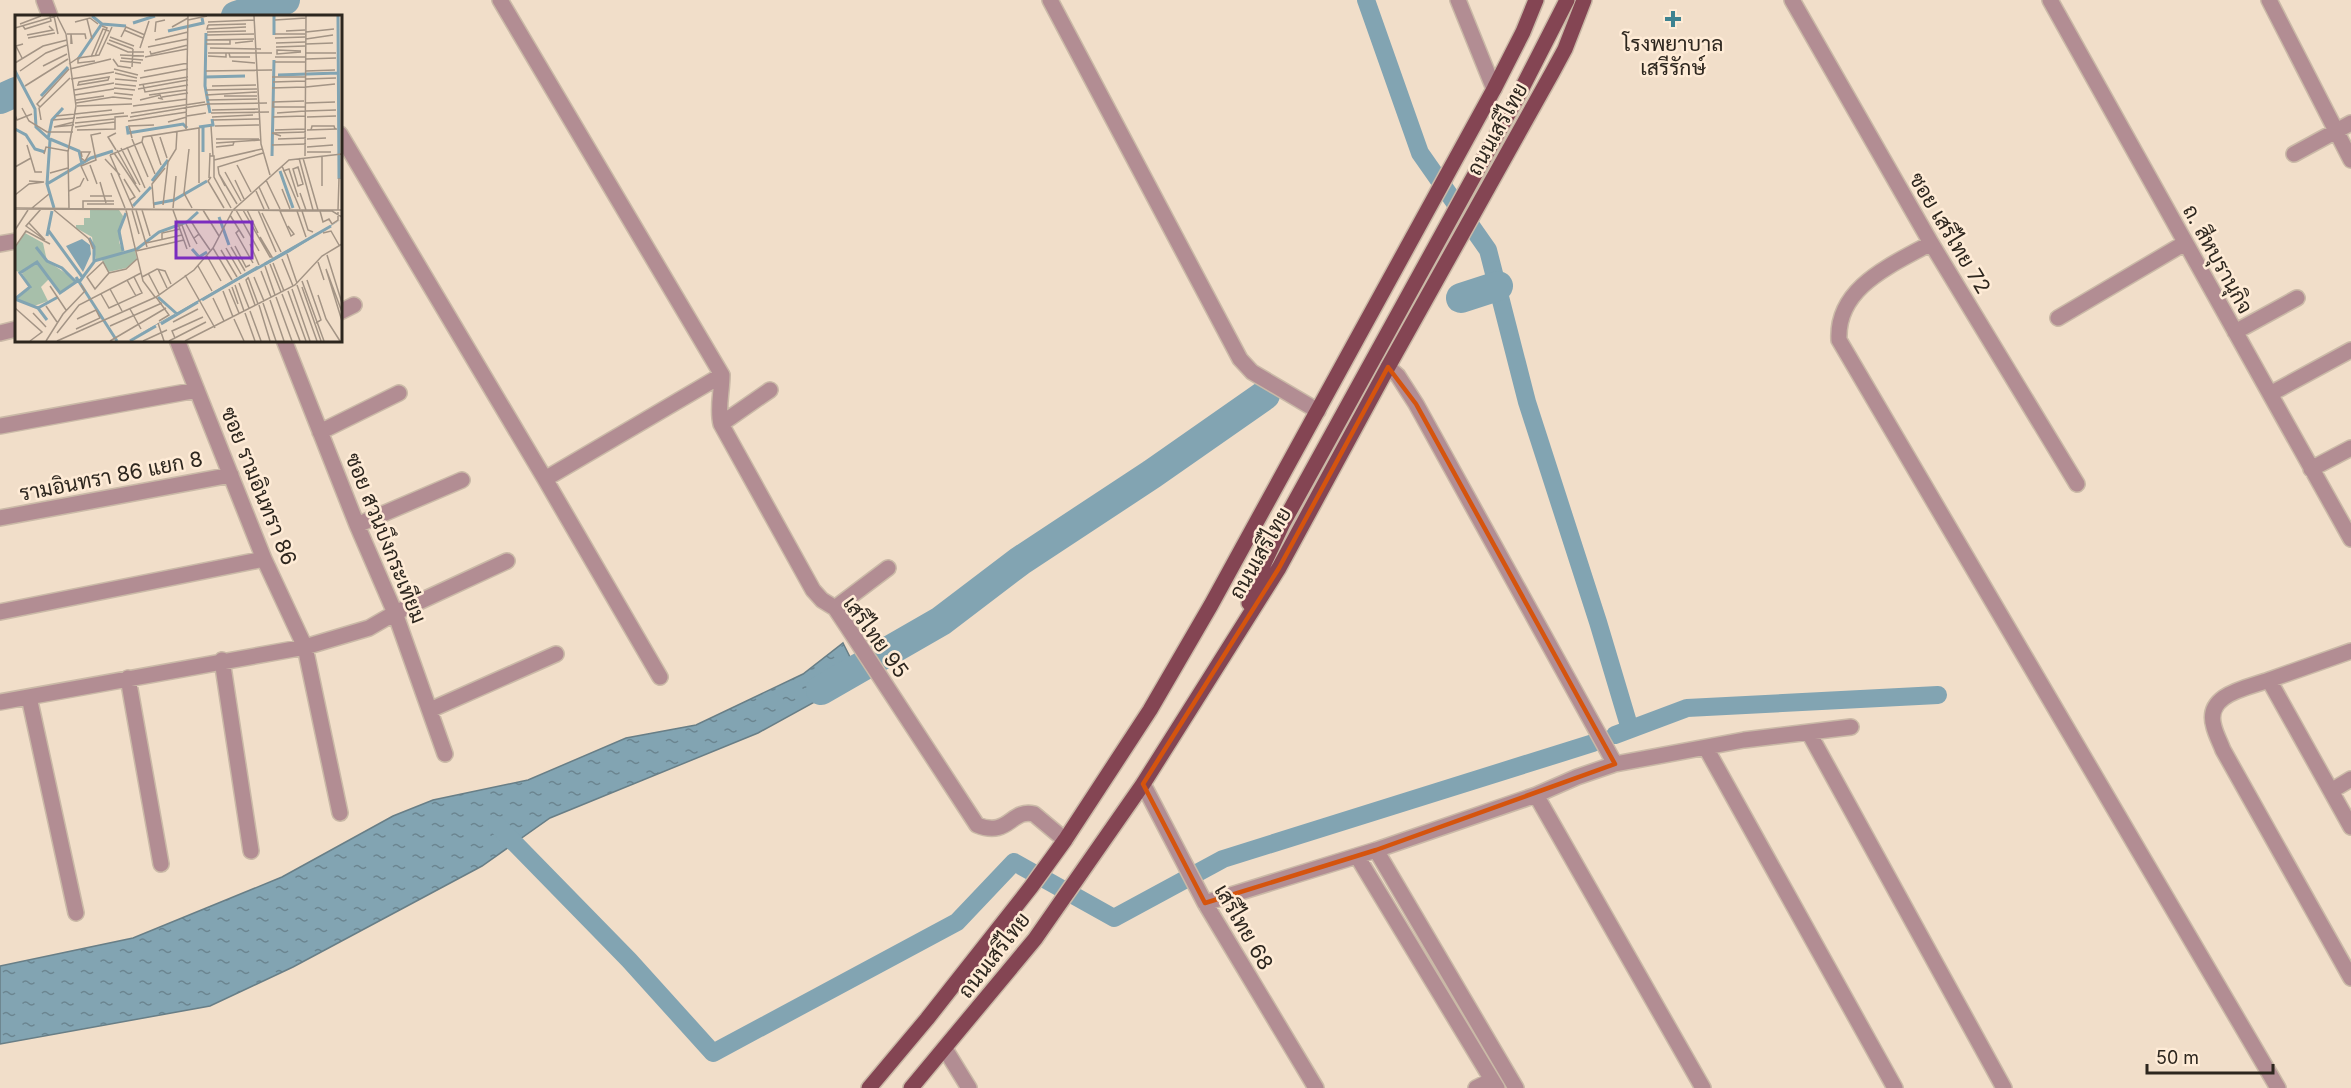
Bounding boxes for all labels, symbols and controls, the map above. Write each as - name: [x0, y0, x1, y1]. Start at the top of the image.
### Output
- marker: โรงพยาบาล เสรีรักษ์: [1664, 10, 1682, 28]
- inset map: [15, 15, 342, 342]
- place label: โรงพยาบาล เสรีรักษ์: [1622, 31, 1723, 80]
- street label: ถนนเสรีไทย: [1461, 78, 1533, 180]
- street label: ซอย เสรีไทย 72: [1904, 168, 1996, 298]
- street label: ถ. สีหบุรานุกิจ: [2176, 200, 2258, 319]
- street label: ซอย รามอินทรา 86: [216, 403, 302, 569]
- street label: รามอินทรา 86 แยก 8: [17, 446, 205, 506]
- street label: ซอย สวนบึงกระเทียม: [340, 449, 432, 627]
- street label: ถนนเสรีไทย: [1224, 503, 1296, 603]
- street label: เสรีไทย 95: [838, 591, 914, 683]
- street label: เสรีไทย 68: [1209, 880, 1279, 974]
- street label: ถนนเสรีไทย: [953, 907, 1035, 1003]
- scale bar: [2147, 1037, 2273, 1075]
- text: 50 m: [2156, 1047, 2199, 1068]

